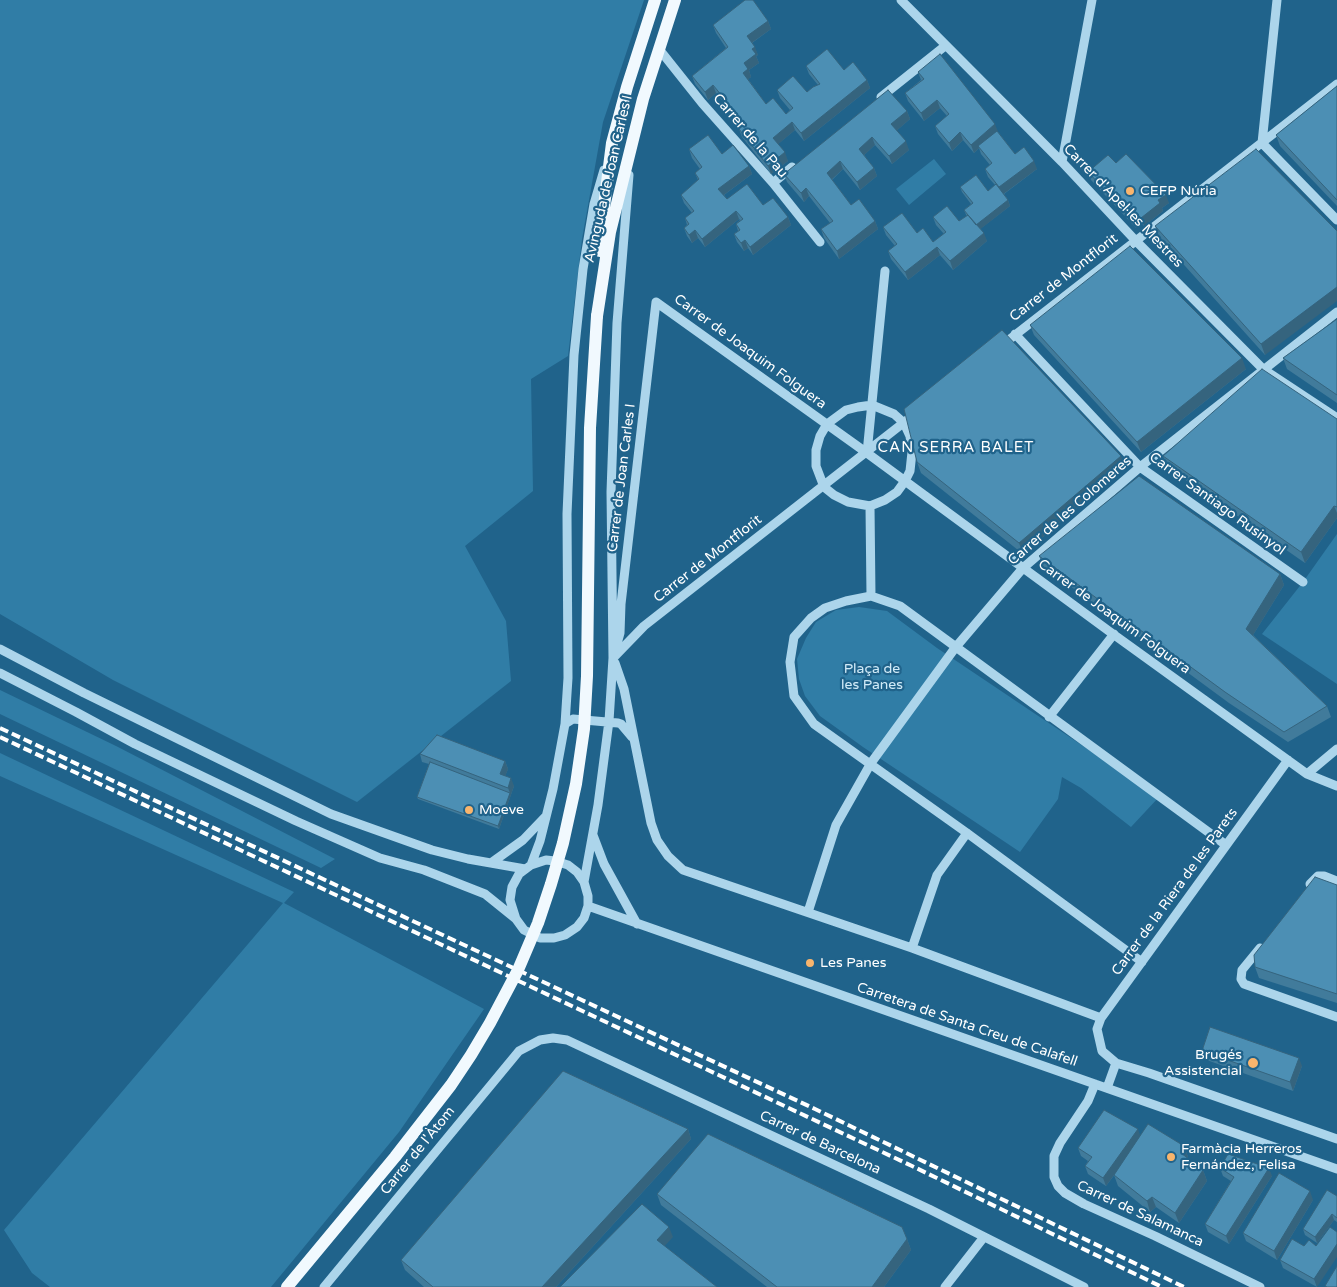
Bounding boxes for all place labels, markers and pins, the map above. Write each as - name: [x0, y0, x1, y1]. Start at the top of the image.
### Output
- place label: CEFP Núria: [1140, 183, 1217, 199]
- marker: CEFP Núria: [1124, 185, 1136, 197]
- place label: Moeve: [479, 802, 524, 818]
- marker: Moeve: [463, 804, 475, 816]
- place label: Les Panes: [820, 955, 886, 971]
- marker: Les Panes: [804, 957, 816, 969]
- place label: Brugés Assistencial: [1164, 1047, 1242, 1080]
- marker: Brugés Assistencial: [1246, 1056, 1260, 1070]
- place label: Farmàcia Herreros Fernández, Felisa: [1181, 1141, 1302, 1174]
- marker: Farmàcia Herreros Fernández, Felisa: [1165, 1151, 1177, 1163]

